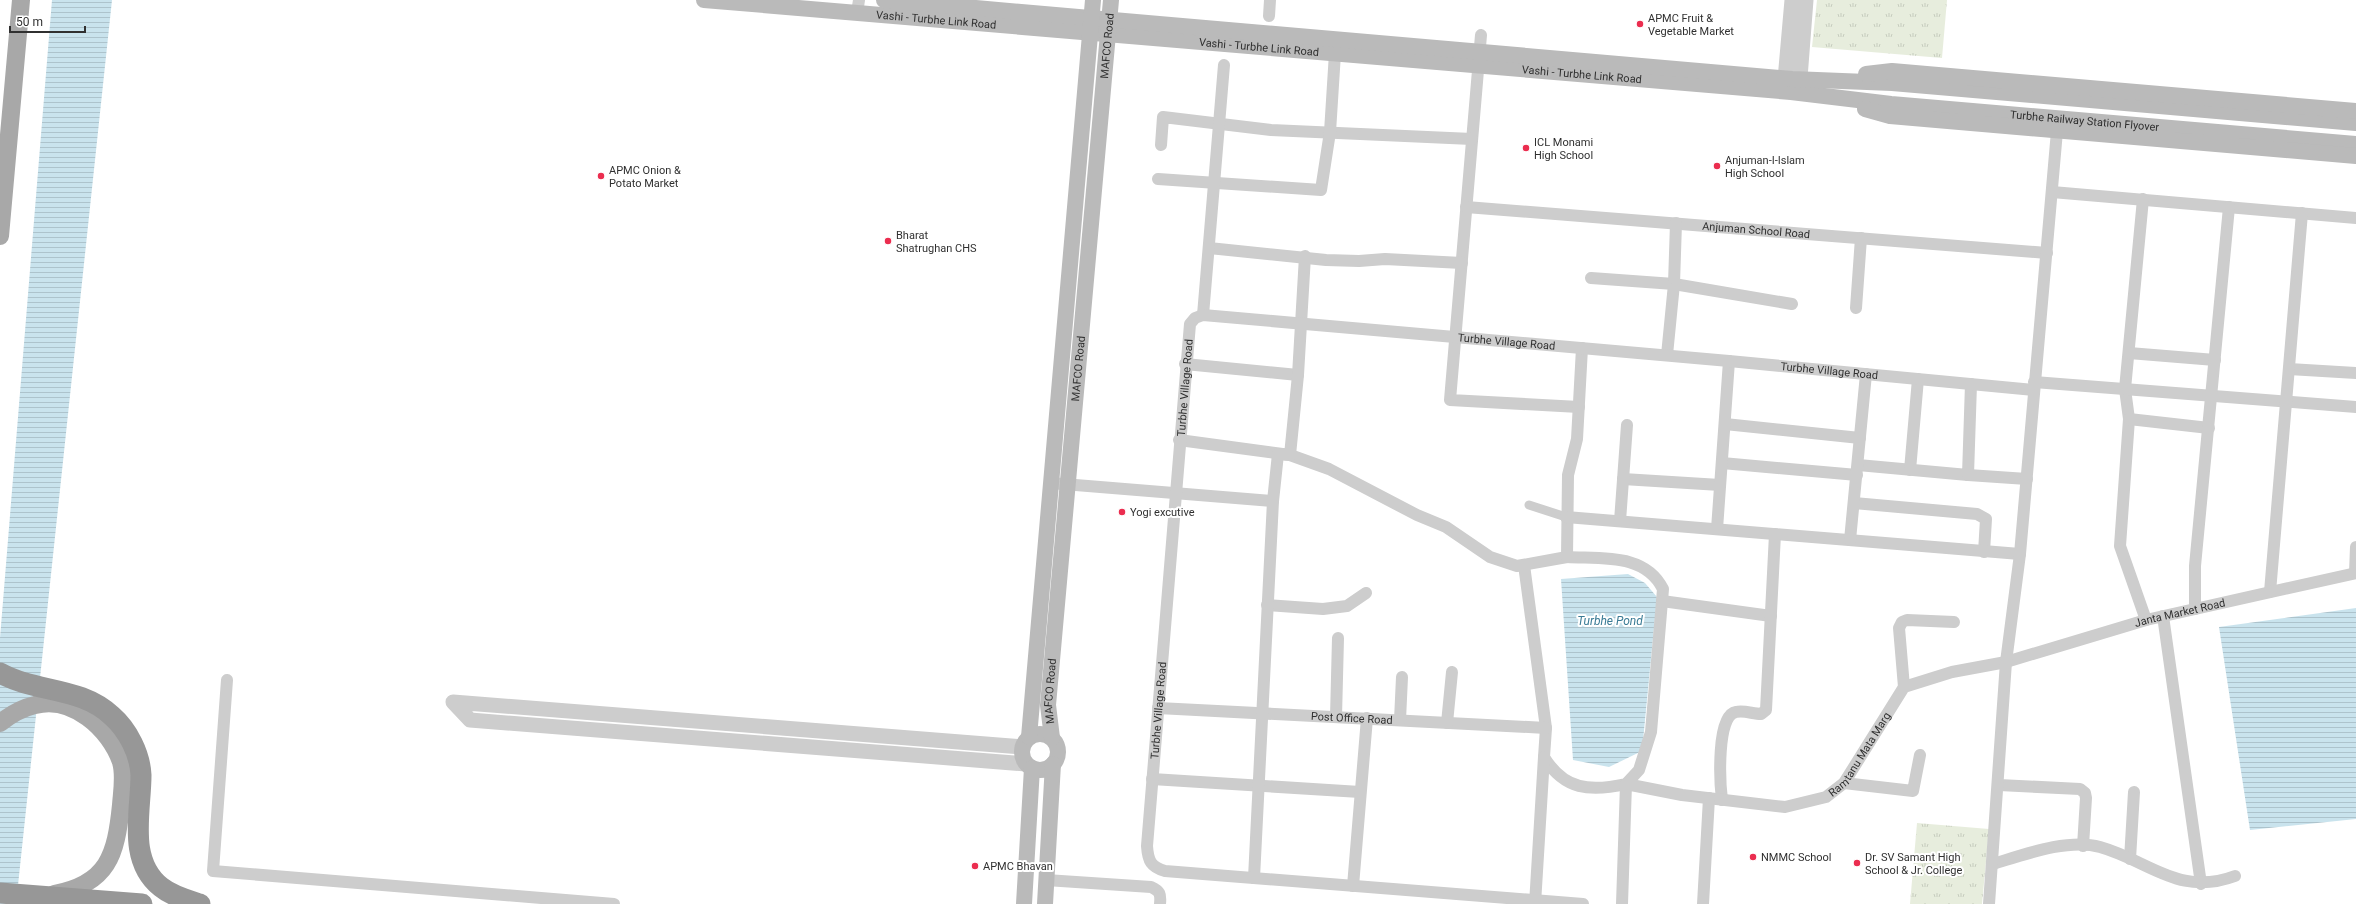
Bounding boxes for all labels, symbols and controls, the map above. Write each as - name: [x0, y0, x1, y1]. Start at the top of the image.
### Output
- scale bar: [10, 8, 85, 34]
- street label: Vashi - Turbhe Link Road: [876, 8, 997, 31]
- place label: APMC Fruit & Vegetable Market: [1648, 12, 1734, 38]
- street label: MAFCO Road: [1098, 13, 1116, 79]
- text: 50 m: [16, 15, 43, 29]
- marker: APMC Fruit & Vegetable Market: [1635, 19, 1645, 29]
- street label: Vashi - Turbhe Link Road: [1198, 35, 1320, 59]
- street label: Vashi - Turbhe Link Road: [1521, 63, 1642, 86]
- street label: Turbhe Railway Station Flyover: [2010, 108, 2160, 134]
- place label: ICL Monami High School: [1534, 136, 1593, 162]
- marker: ICL Monami High School: [1521, 143, 1531, 153]
- place label: Anjuman-I-Islam High School: [1725, 154, 1805, 180]
- marker: Anjuman-I-Islam High School: [1712, 161, 1722, 171]
- place label: APMC Onion & Potato Market: [609, 164, 681, 190]
- marker: APMC Onion & Potato Market: [596, 171, 606, 181]
- street label: Anjuman School Road: [1702, 219, 1810, 241]
- place label: Bharat Shatrughan CHS: [896, 229, 977, 255]
- marker: Bharat Shatrughan CHS: [883, 236, 893, 246]
- street label: Turbhe Village Road: [1457, 331, 1556, 352]
- street label: MAFCO Road: [1069, 335, 1087, 402]
- street label: Turbhe Village Road: [1174, 338, 1195, 437]
- street label: Turbhe Village Road: [1780, 359, 1879, 382]
- place label: Yogi excutive: [1130, 506, 1195, 519]
- marker: Yogi excutive: [1117, 507, 1127, 517]
- street label: Janta Market Road: [2133, 596, 2226, 630]
- water label: Turbhe Pond: [1577, 614, 1643, 628]
- street label: MAFCO Road: [1041, 658, 1059, 725]
- street label: Turbhe Village Road: [1148, 661, 1169, 760]
- street label: Post Office Road: [1311, 709, 1393, 727]
- street label: Ramtanu Mata Marg: [1826, 710, 1893, 799]
- place label: NMMC School: [1761, 851, 1832, 864]
- place label: Dr. SV Samant High School & Jr. College: [1865, 851, 1962, 877]
- marker: NMMC School: [1748, 852, 1758, 862]
- marker: Dr. SV Samant High School & Jr. College: [1852, 858, 1862, 868]
- place label: APMC Bhavan: [983, 860, 1053, 873]
- marker: APMC Bhavan: [970, 861, 980, 871]

